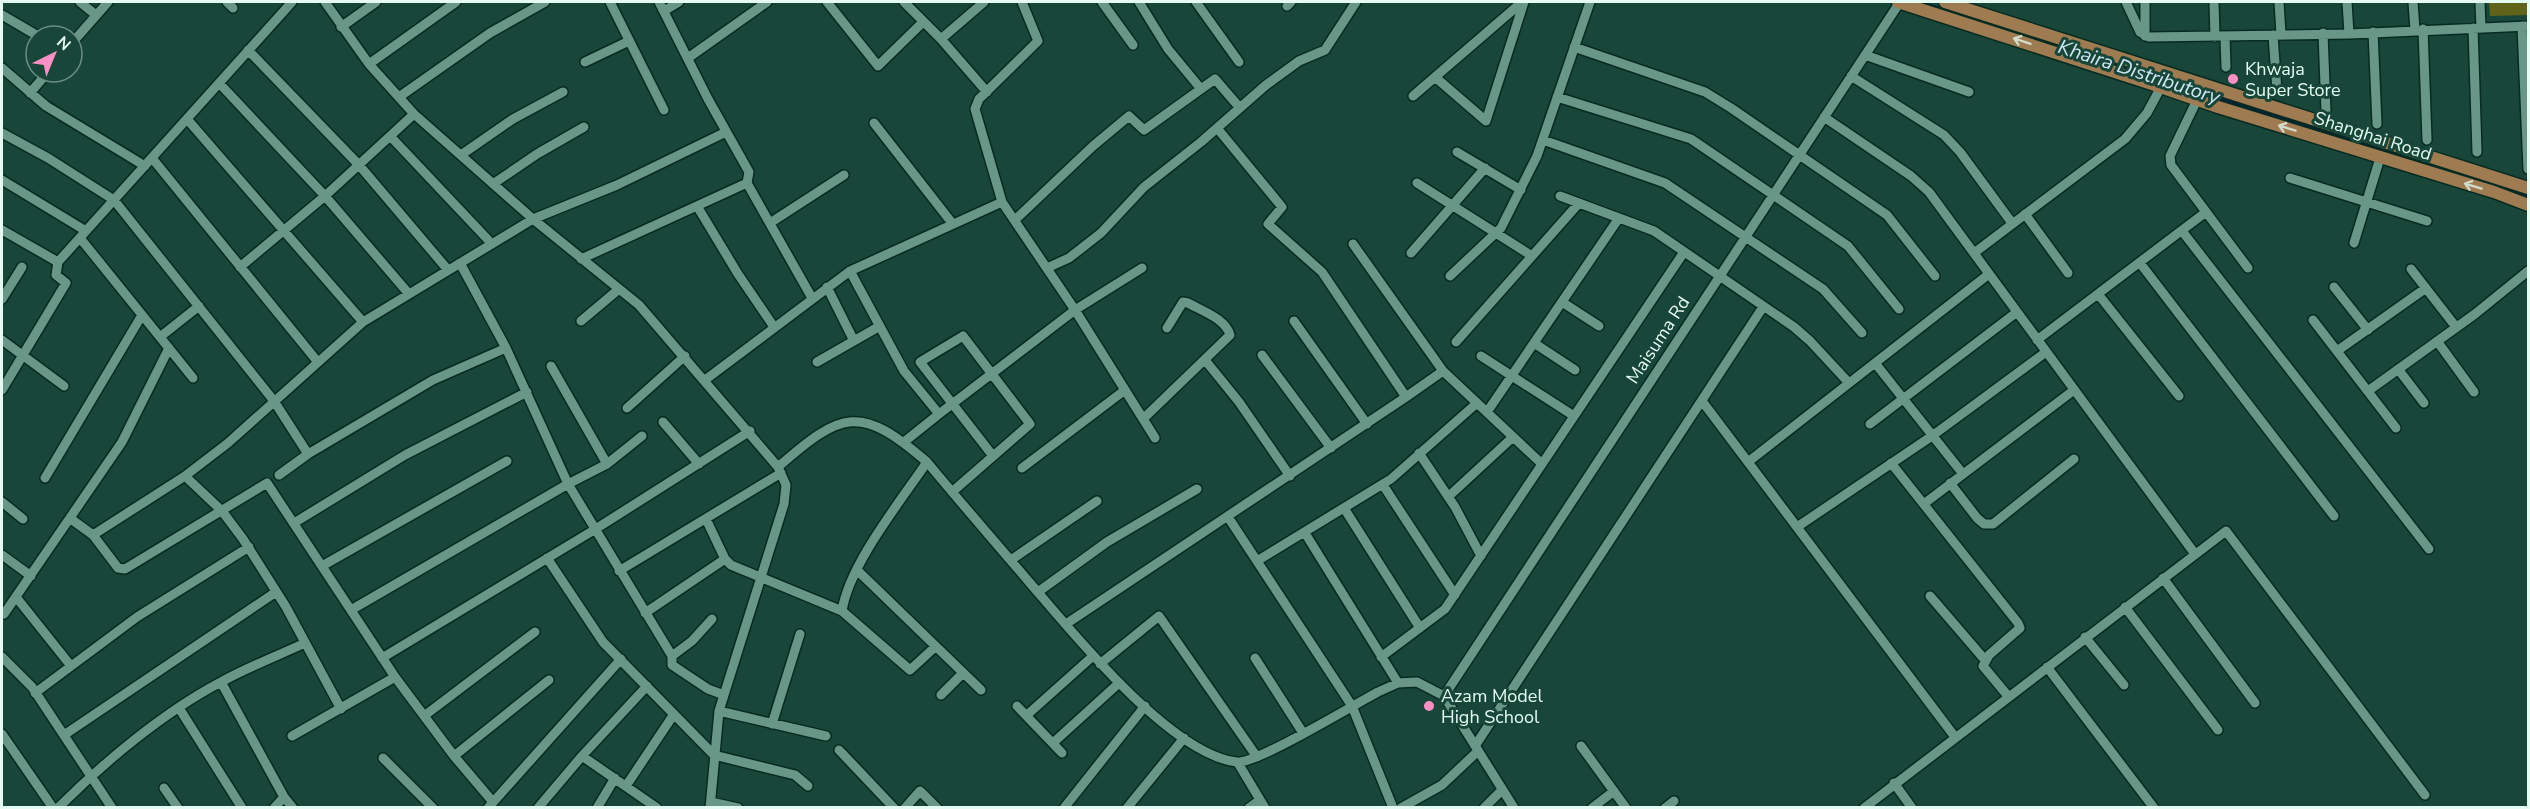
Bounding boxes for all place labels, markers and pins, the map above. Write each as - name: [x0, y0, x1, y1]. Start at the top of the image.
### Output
- place label: Khwaja Super Store: [2245, 57, 2340, 102]
- marker: Khwaja Super Store: [2226, 72, 2240, 86]
- place label: Azam Model High School: [1441, 684, 1543, 729]
- marker: Azam Model High School: [1422, 699, 1436, 713]

